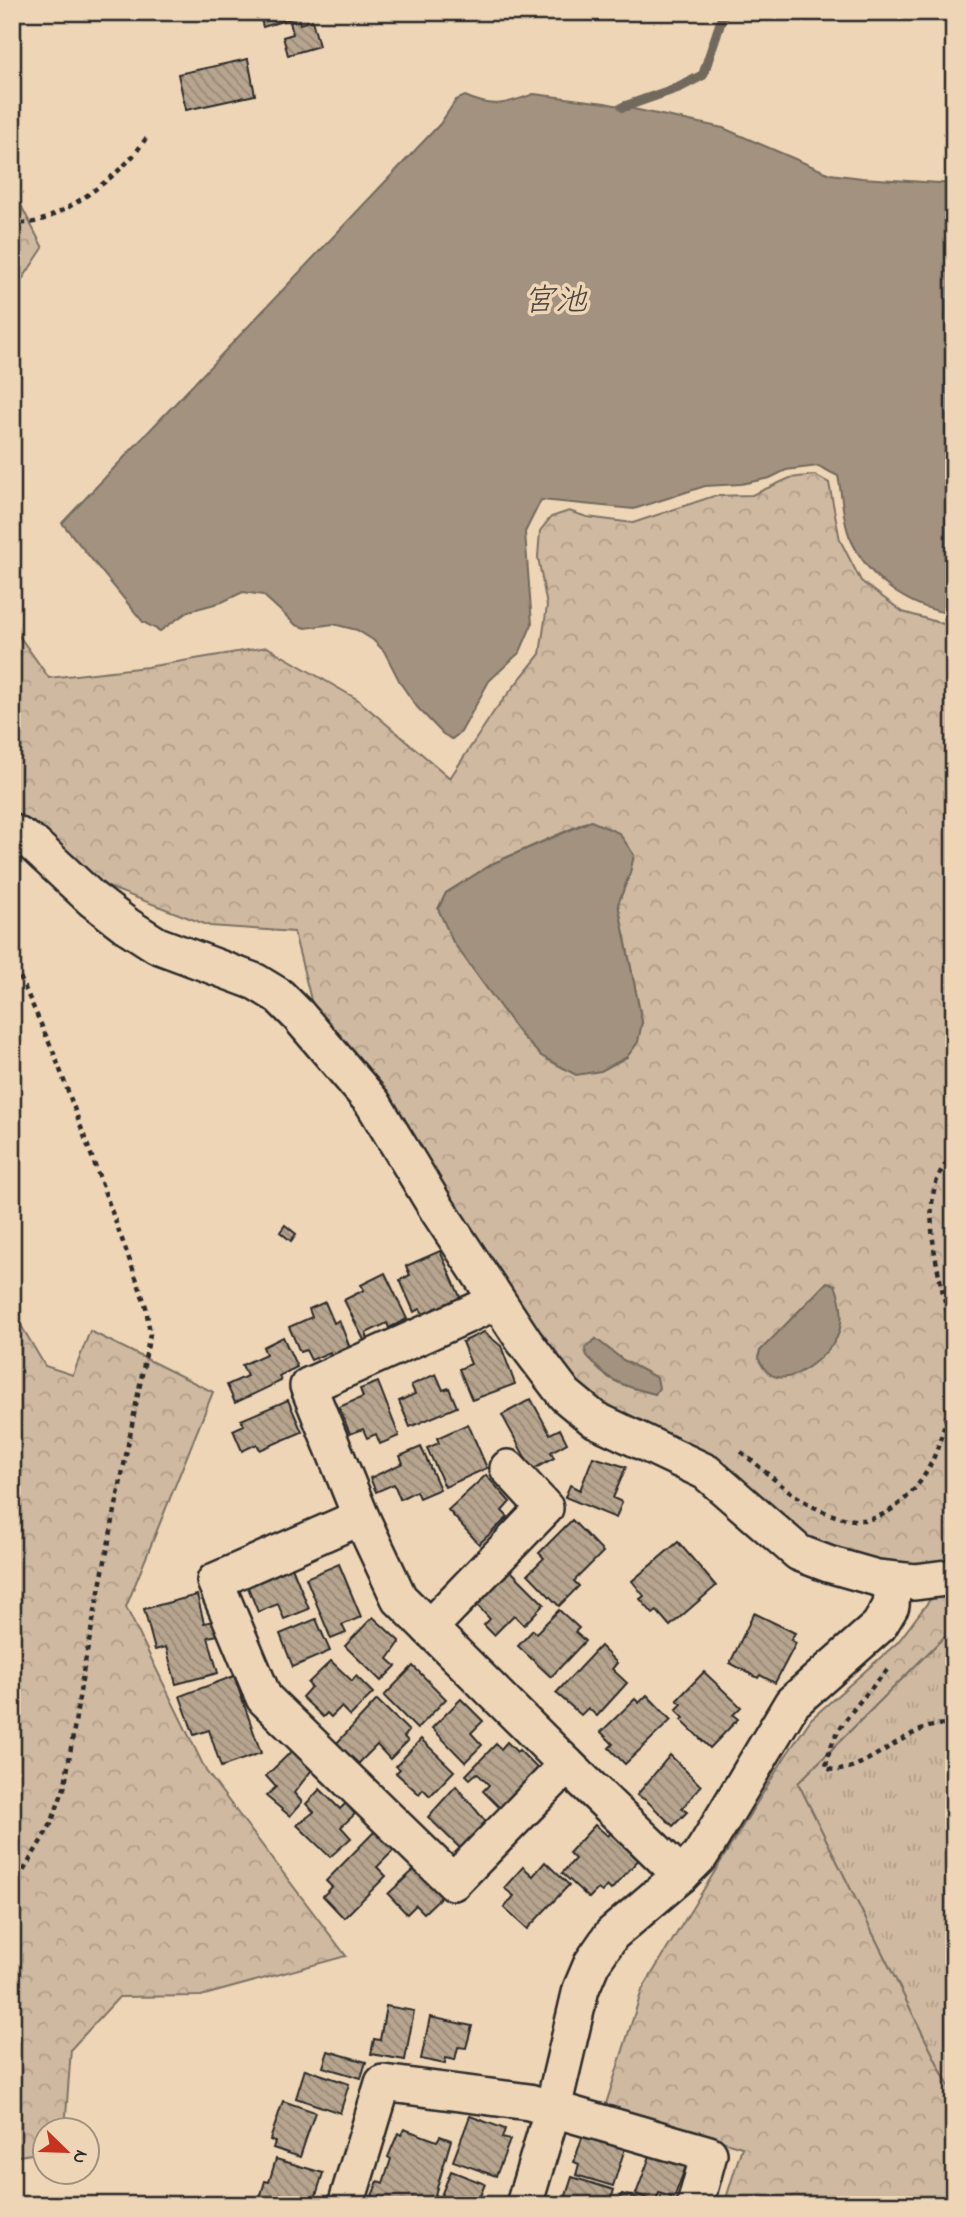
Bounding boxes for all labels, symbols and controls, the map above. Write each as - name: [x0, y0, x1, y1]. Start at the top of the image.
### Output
- water label: 宮池: [523, 279, 588, 326]
- north arrow: [32, 2116, 102, 2186]
- text: N: [64, 2145, 94, 2168]

